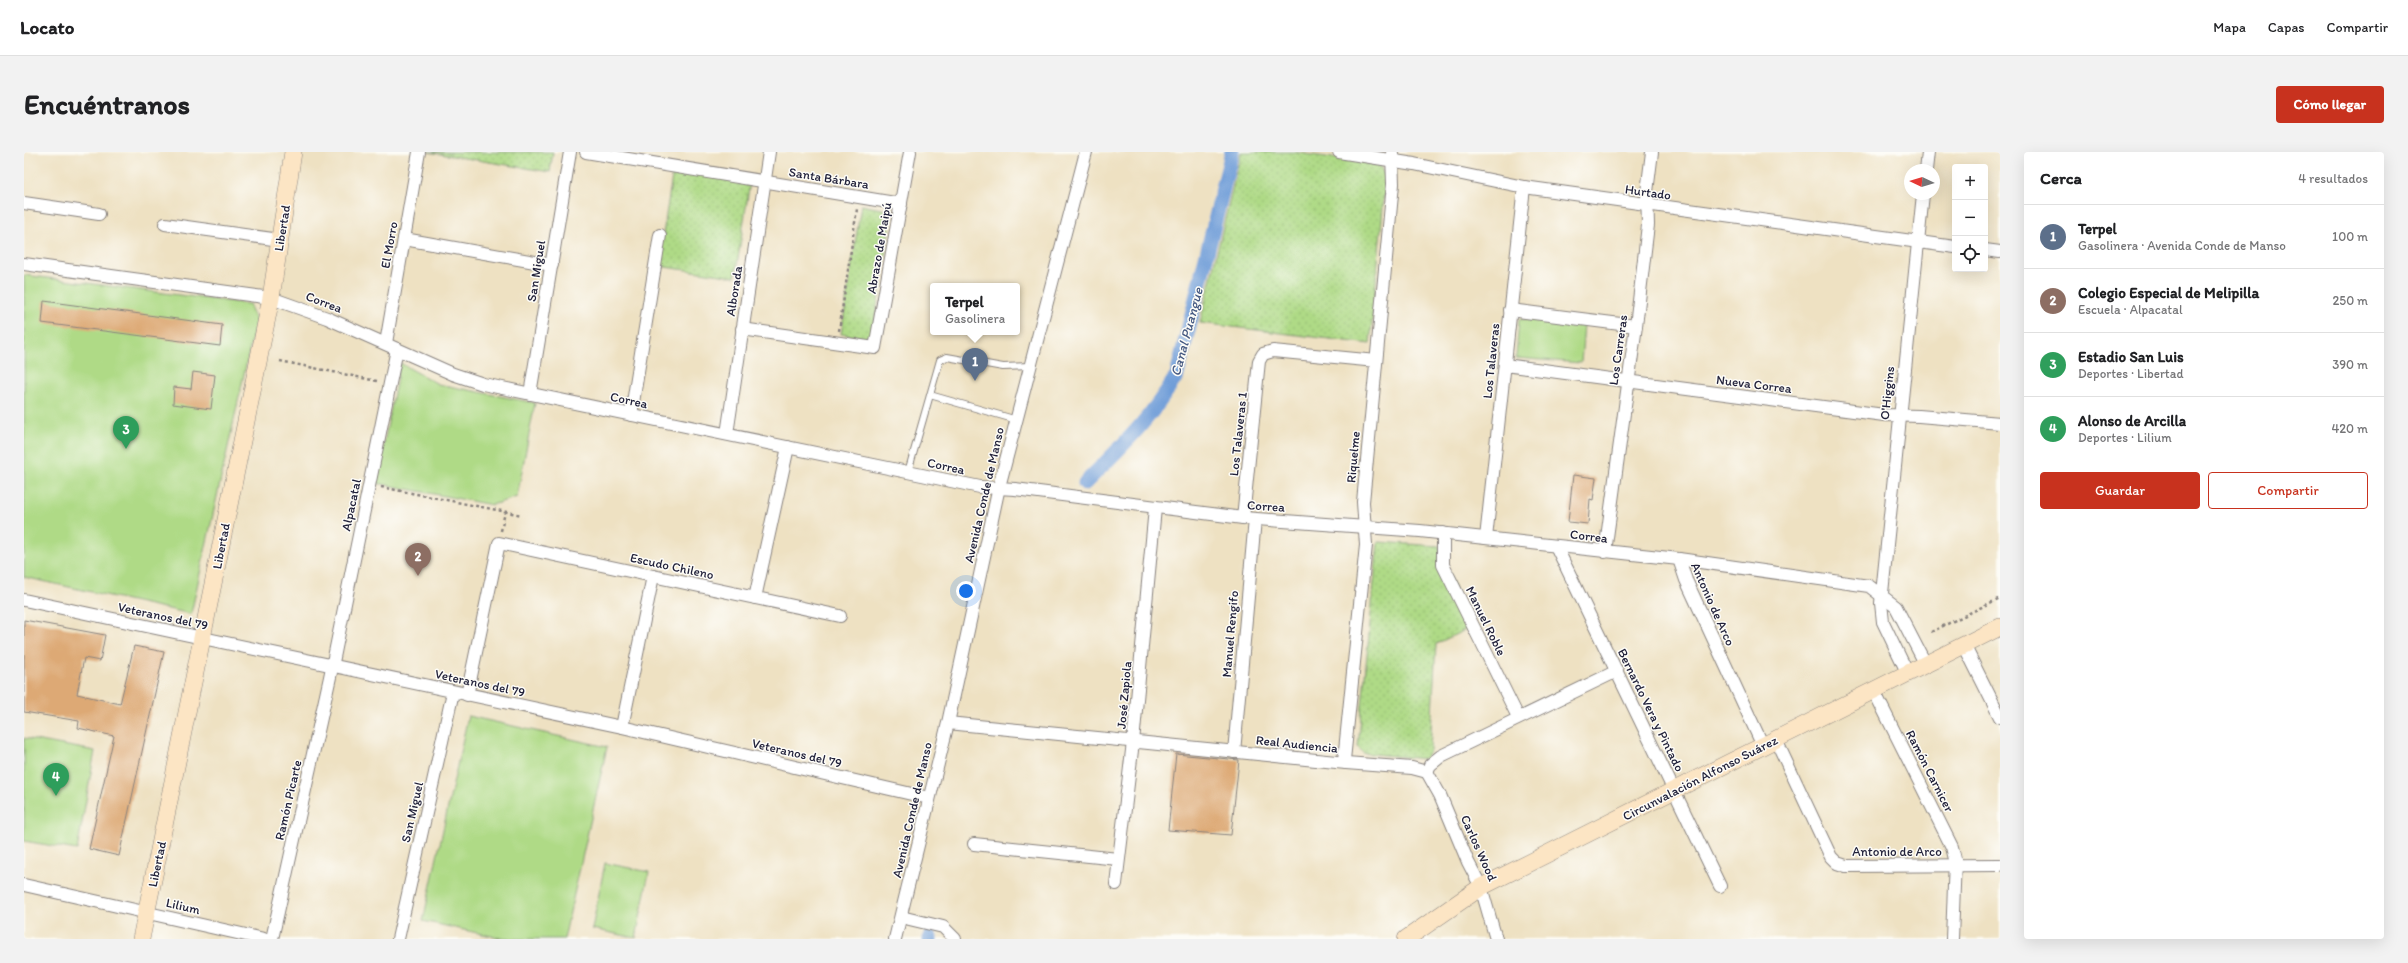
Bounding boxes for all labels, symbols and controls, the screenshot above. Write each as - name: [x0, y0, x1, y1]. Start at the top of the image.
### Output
- text: Locato: [20, 16, 74, 39]
- text: Mapa: [2213, 19, 2246, 36]
- text: Capas: [2268, 19, 2305, 36]
- text: Compartir: [2327, 19, 2388, 36]
- button: Cómo llegar: [2276, 86, 2384, 123]
- text: Encuéntranos: [24, 87, 190, 121]
- street label: Santa Bárbara: [788, 164, 870, 192]
- north arrow: [1904, 164, 1940, 200]
- map controls: [1952, 164, 1988, 272]
- button: +: [1952, 164, 1988, 200]
- text: Cerca: [2040, 168, 2082, 188]
- text: 4 resultados: [2298, 171, 2368, 186]
- street label: Hurtado: [1624, 181, 1672, 203]
- button: −: [1952, 200, 1988, 236]
- street label: Abrazo de Maipú: [864, 201, 894, 295]
- street label: Libertad: [271, 204, 293, 252]
- street label: El Morro: [378, 220, 401, 270]
- text: Terpel: [2078, 220, 2117, 238]
- text: 1: [2050, 229, 2056, 244]
- text: 100 m: [2332, 229, 2368, 244]
- button: locate: [1952, 236, 1988, 272]
- text: Gasolinera · Avenida Conde de Manso: [2078, 238, 2286, 253]
- street label: San Miguel: [524, 239, 548, 303]
- street label: Alborada: [723, 264, 745, 317]
- popup: [930, 283, 1020, 335]
- text: Colegio Especial de Melipilla: [2078, 284, 2259, 302]
- water label: Canal Puangue: [1167, 285, 1207, 378]
- street label: Correa: [304, 288, 345, 316]
- text: Terpel: [945, 293, 984, 311]
- text: 2: [2050, 293, 2056, 308]
- text: 250 m: [2332, 293, 2368, 308]
- text: Escuela · Alpacatal: [2078, 302, 2183, 317]
- text: Gasolinera: [945, 311, 1005, 326]
- street label: Los Carreras: [1606, 314, 1630, 386]
- street label: Los Talaveras: [1480, 322, 1502, 399]
- pin: 1: [962, 348, 988, 381]
- text: Estadio San Luis: [2078, 348, 2184, 366]
- text: 3: [2049, 357, 2057, 372]
- text: 390 m: [2332, 357, 2368, 372]
- street label: O'Higgins: [1877, 365, 1897, 421]
- text: Deportes · Libertad: [2078, 366, 2184, 381]
- street label: Nueva Correa: [1715, 372, 1793, 396]
- street label: Correa: [609, 389, 649, 411]
- street label: Los Talaveras 1: [1226, 391, 1250, 477]
- text: Alonso de Arcilla: [2078, 412, 2186, 430]
- pin: 3: [113, 416, 139, 449]
- text: 4: [2049, 421, 2057, 436]
- text: 420 m: [2331, 421, 2368, 436]
- street label: Avenida Conde de Manso: [961, 425, 1007, 564]
- street label: Riquelme: [1343, 430, 1363, 484]
- text: Deportes · Lilium: [2078, 430, 2172, 445]
- street label: Correa: [926, 455, 966, 477]
- button: Guardar: [2040, 472, 2200, 509]
- button: Compartir: [2208, 472, 2368, 509]
- street label: Alpacatal: [338, 477, 364, 532]
- street label: Correa: [1247, 497, 1286, 515]
- street label: Libertad: [209, 522, 233, 570]
- street label: Correa: [1569, 526, 1609, 546]
- pin: 2: [405, 543, 431, 576]
- street label: Escudo Chileno: [629, 550, 716, 582]
- street label: Antonio de Arco: [1688, 560, 1738, 648]
- your location: [956, 581, 976, 601]
- street label: Manuel Roble: [1463, 584, 1509, 658]
- street label: Manuel Rengifo: [1219, 590, 1241, 678]
- street label: Veteranos del 79: [117, 599, 210, 633]
- street label: Bernardo Vera y Pintado: [1615, 646, 1687, 774]
- street label: José Zapiola: [1114, 660, 1134, 729]
- street label: Veteranos del 79: [434, 666, 527, 700]
- street label: Ramón Carnicer: [1903, 728, 1957, 815]
- street label: Real Audiencia: [1255, 732, 1339, 756]
- street label: Circunvalación Alfonso Suárez: [1620, 732, 1780, 824]
- street label: Veteranos del 79: [751, 735, 844, 771]
- street label: Avenida Conde de Manso: [889, 740, 935, 879]
- street label: Ramón Picarte: [271, 758, 305, 842]
- pin: 4: [43, 763, 69, 796]
- street label: San Miguel: [398, 780, 426, 844]
- street label: Carlos Wood: [1458, 813, 1500, 883]
- street label: Libertad: [145, 840, 169, 888]
- street label: Antonio de Arco: [1852, 844, 1942, 859]
- street label: Lilium: [164, 895, 202, 917]

